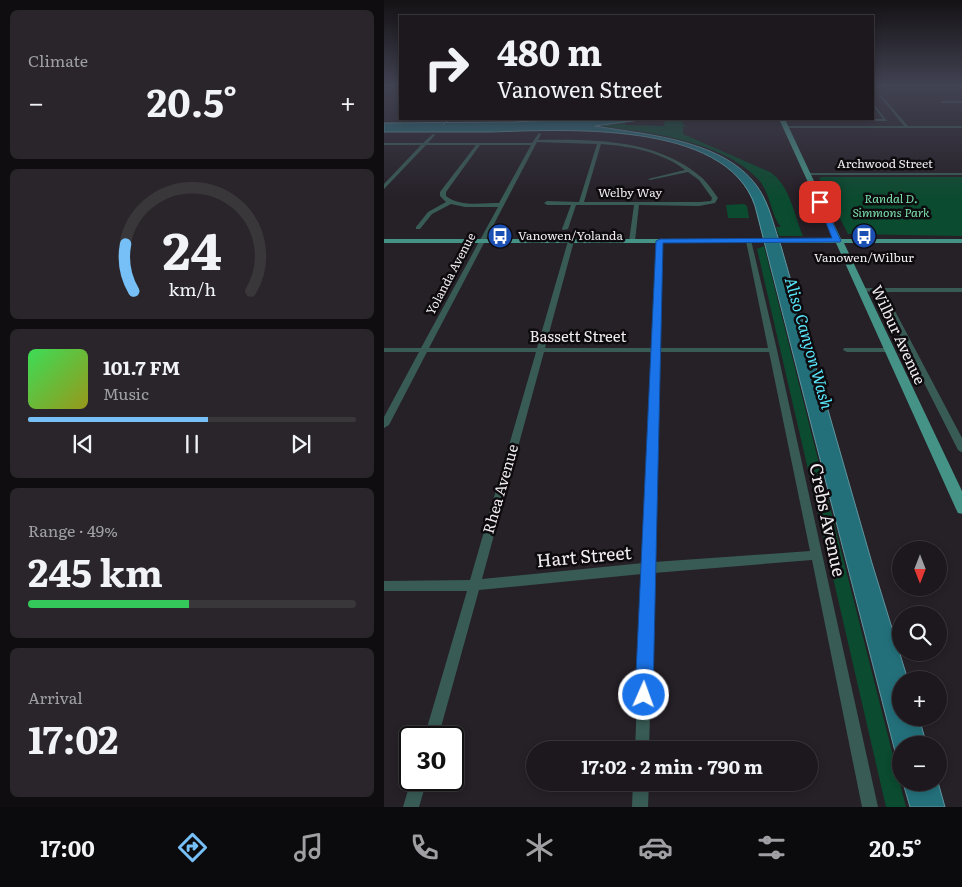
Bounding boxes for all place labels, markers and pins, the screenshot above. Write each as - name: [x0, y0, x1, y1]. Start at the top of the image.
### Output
- pin: [799, 181, 841, 223]
- bus stop icon: Vanowen/Yolanda: [487, 223, 513, 249]
- bus stop icon: Vanowen/Wilbur: [851, 223, 877, 249]
- place label: Vanowen/Yolanda: [518, 226, 623, 244]
- place label: Vanowen/Wilbur: [814, 248, 914, 266]

